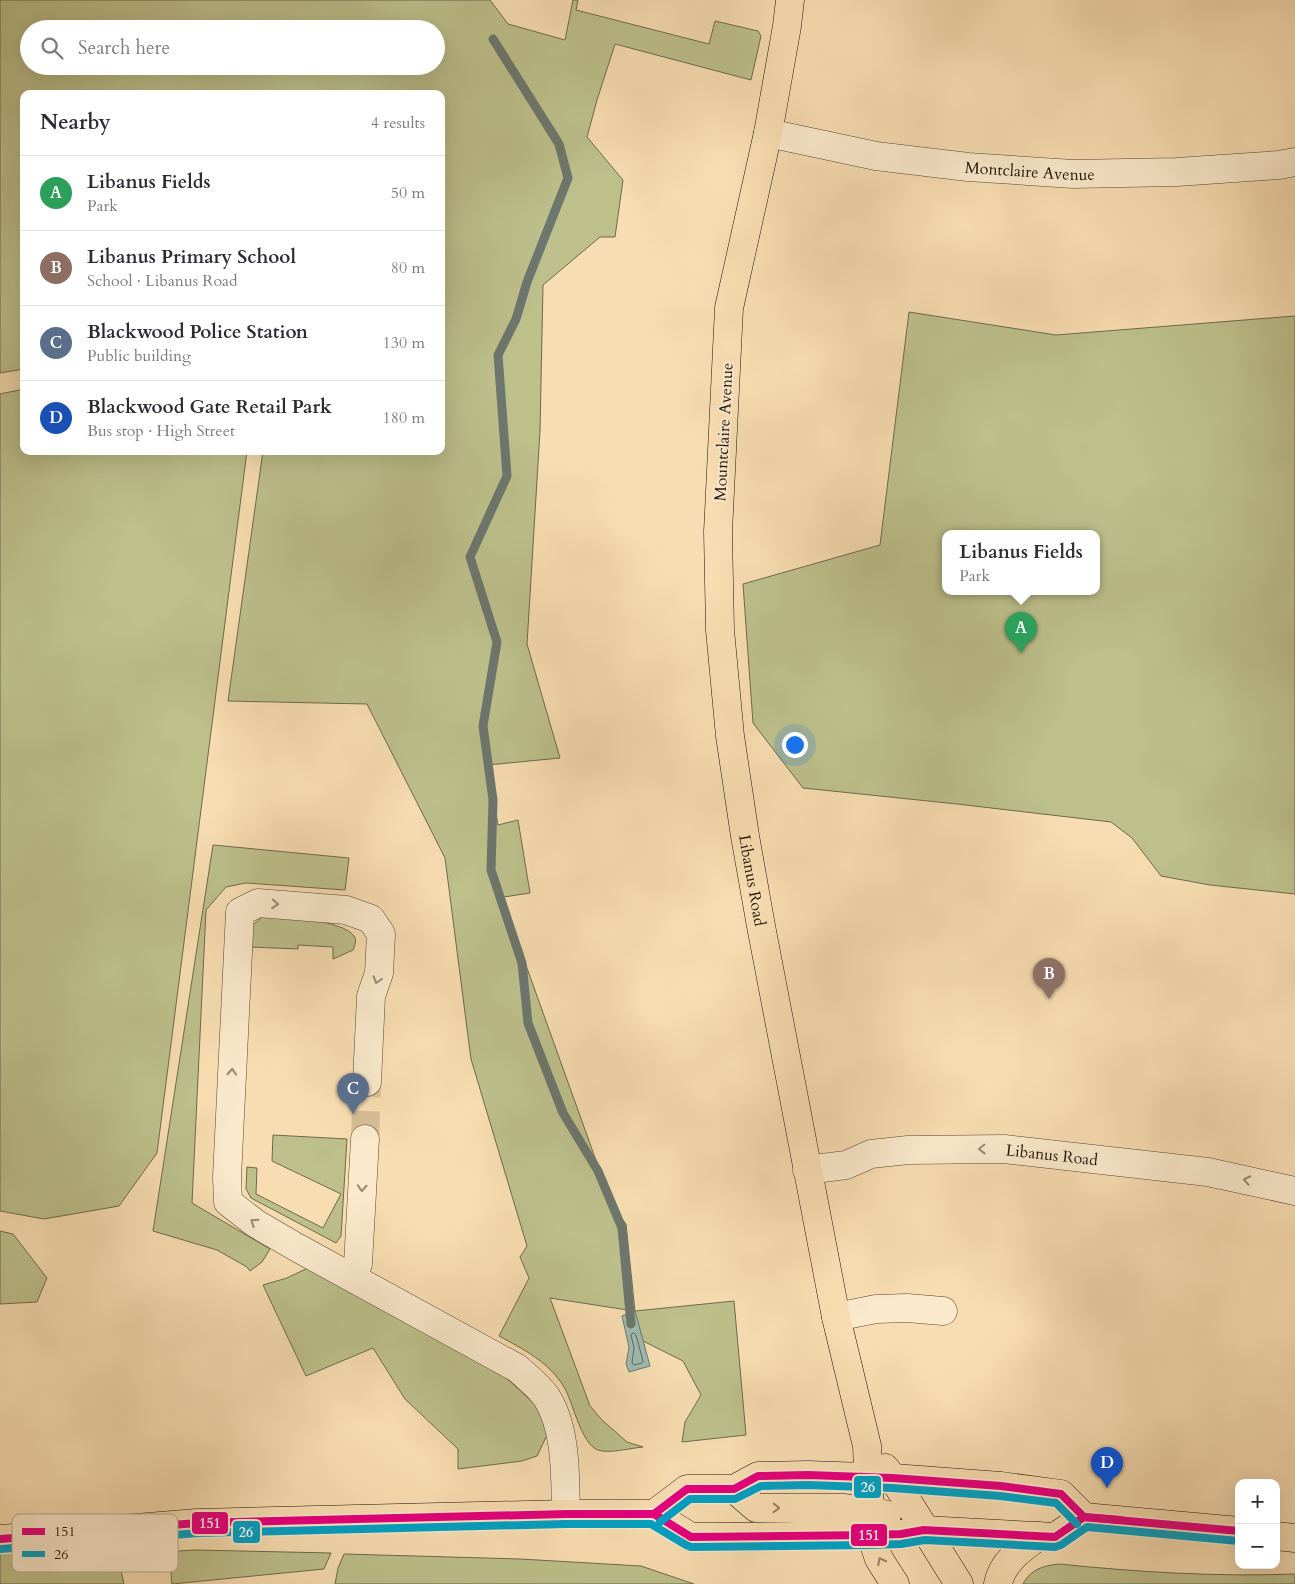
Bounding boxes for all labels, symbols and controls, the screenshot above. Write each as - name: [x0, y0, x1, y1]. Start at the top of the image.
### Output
- search box: [20, 20, 445, 75]
- icon: search: [38, 34, 66, 62]
- text: Search here: [78, 35, 170, 61]
- text: Nearby: [40, 108, 111, 137]
- text: 4 results: [371, 112, 425, 134]
- street label: Montclaire Avenue: [964, 157, 1095, 186]
- text: Libanus Fields: [87, 169, 211, 195]
- text: A: [50, 182, 62, 204]
- text: 50 m: [391, 182, 425, 204]
- text: Park: [87, 195, 118, 217]
- text: Libanus Primary School: [87, 244, 296, 270]
- text: B: [50, 257, 62, 279]
- text: 80 m: [391, 257, 425, 279]
- text: School · Libanus Road: [87, 270, 237, 292]
- text: Blackwood Police Station: [87, 319, 308, 345]
- text: C: [50, 332, 62, 354]
- text: 130 m: [383, 332, 425, 354]
- text: Public building: [87, 345, 191, 367]
- street label: Mountclaire Avenue: [709, 362, 739, 502]
- text: Blackwood Gate Retail Park: [87, 394, 332, 420]
- text: D: [49, 407, 63, 429]
- text: 180 m: [383, 407, 425, 429]
- text: Bus stop · High Street: [87, 420, 235, 442]
- popup: [942, 530, 1100, 595]
- text: Libanus Fields: [959, 539, 1083, 565]
- text: Park: [959, 565, 990, 587]
- pin: A: [1005, 612, 1037, 653]
- your location: [782, 732, 808, 758]
- street label: Libanus Road: [733, 833, 771, 928]
- one-way arrow: [271, 899, 279, 910]
- pin: B: [1033, 958, 1065, 999]
- one-way arrow: [372, 975, 382, 984]
- one-way arrow: [226, 1068, 237, 1076]
- pin: C: [337, 1073, 369, 1114]
- street label: Libanus Road: [1005, 1139, 1099, 1172]
- one-way arrow: [978, 1144, 986, 1154]
- one-way arrow: [1243, 1176, 1252, 1186]
- one-way arrow: [357, 1184, 368, 1192]
- one-way arrow: [250, 1219, 260, 1228]
- pin: D: [1091, 1447, 1123, 1488]
- line badge: 26: [853, 1475, 882, 1499]
- text: 26: [861, 1478, 875, 1497]
- map controls: [1235, 1479, 1280, 1569]
- button: +: [1235, 1479, 1280, 1524]
- one-way arrow: [772, 1503, 780, 1513]
- line badge: 151: [191, 1511, 229, 1535]
- legend: [12, 1514, 178, 1572]
- text: 151: [199, 1514, 221, 1533]
- line badge: 26: [232, 1520, 261, 1544]
- text: 151: [54, 1522, 76, 1541]
- text: 26: [239, 1523, 253, 1542]
- line badge: 151: [850, 1523, 888, 1547]
- button: −: [1235, 1524, 1280, 1569]
- text: 151: [858, 1526, 880, 1545]
- text: 26: [54, 1545, 68, 1564]
- one-way arrow: [877, 1557, 887, 1566]

